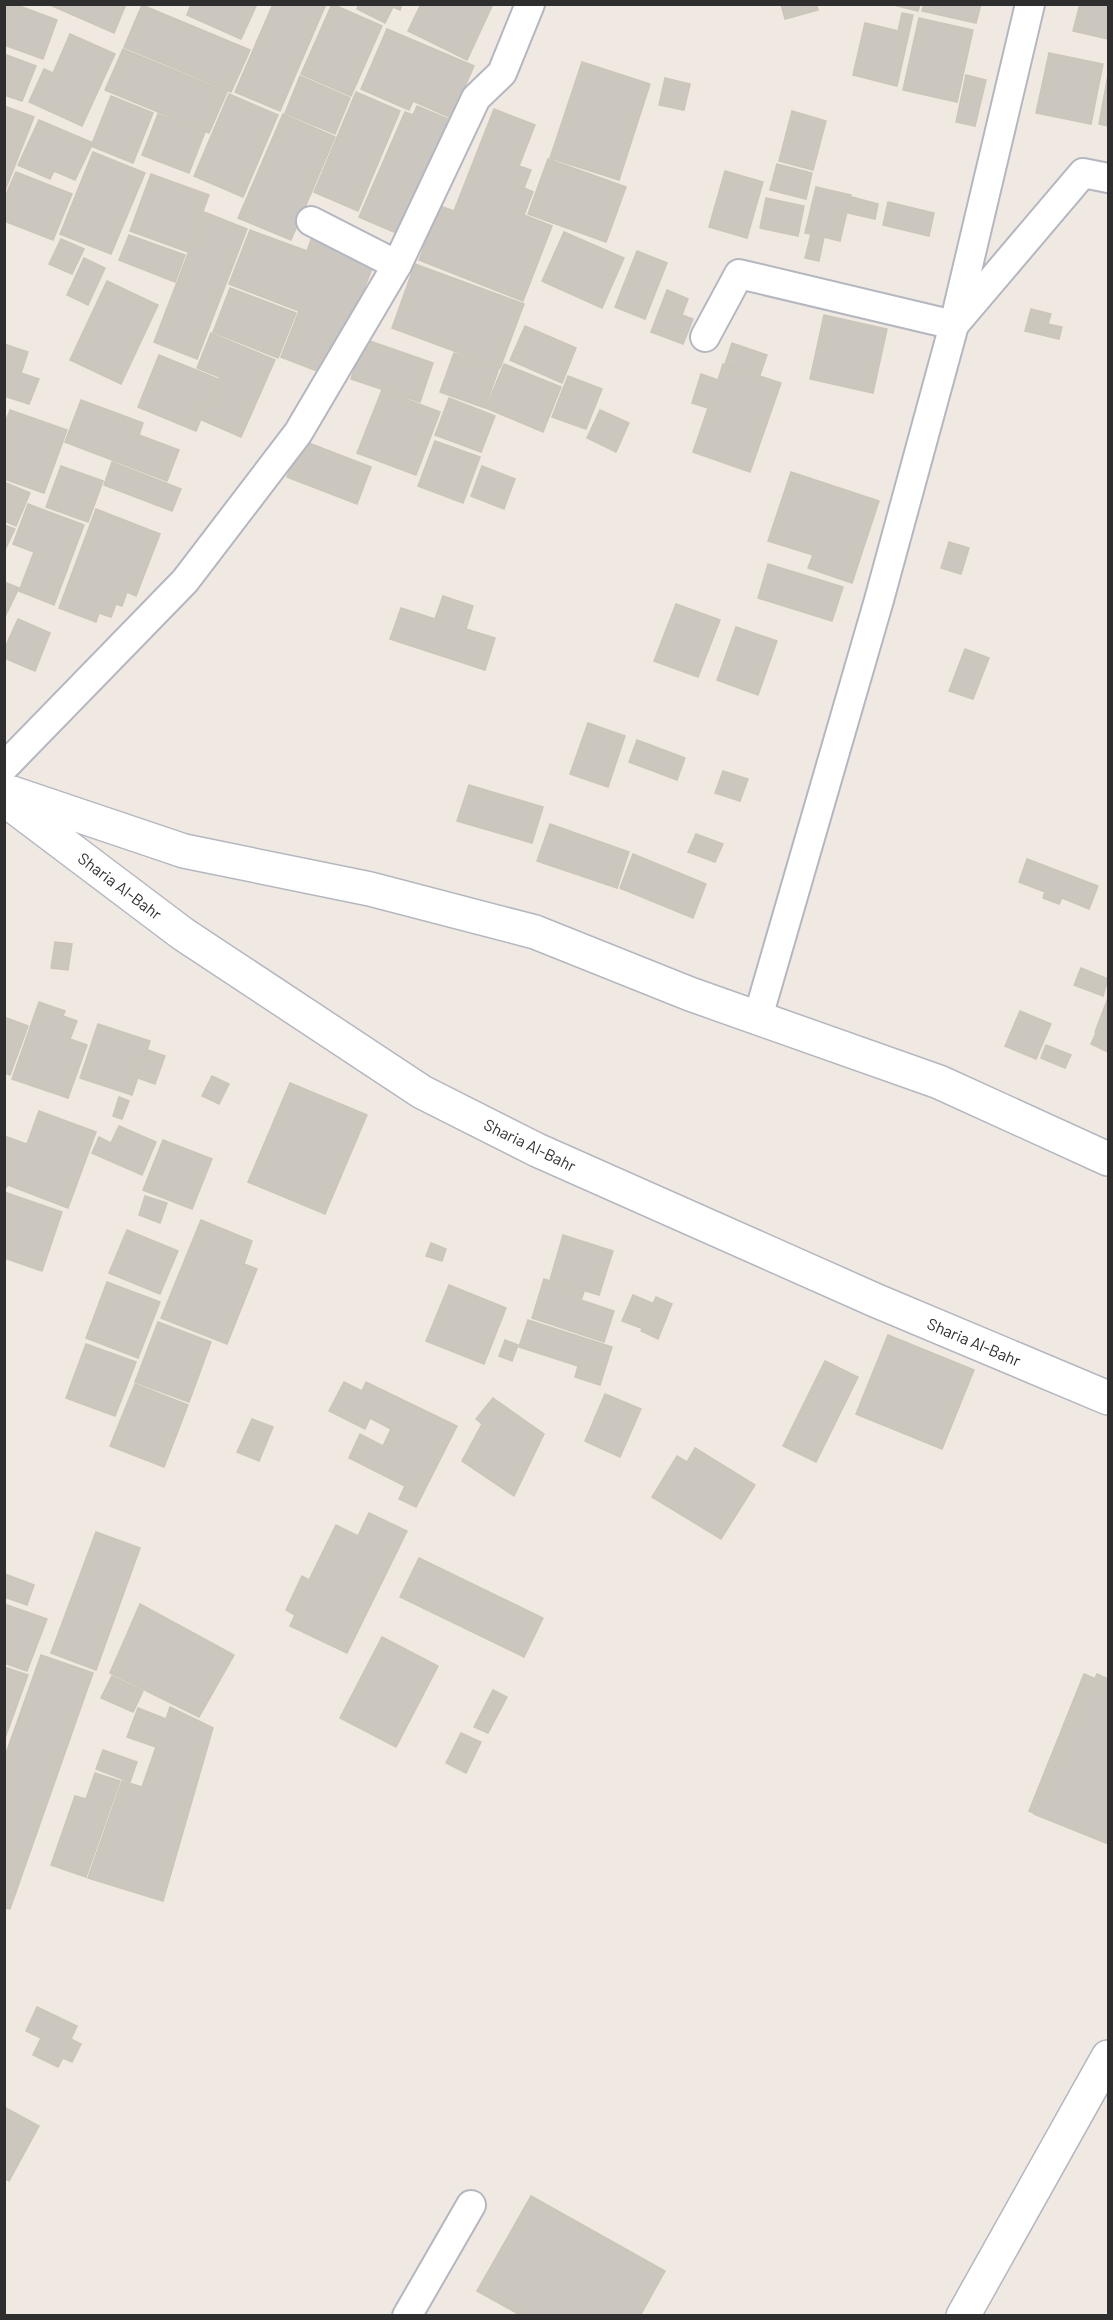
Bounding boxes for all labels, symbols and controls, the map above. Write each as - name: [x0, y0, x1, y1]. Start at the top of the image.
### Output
- street label: Sharia Al-Bahr: [75, 848, 166, 923]
- street label: Sharia Al-Bahr: [481, 1114, 579, 1175]
- street label: Sharia Al-Bahr: [925, 1313, 1024, 1370]

